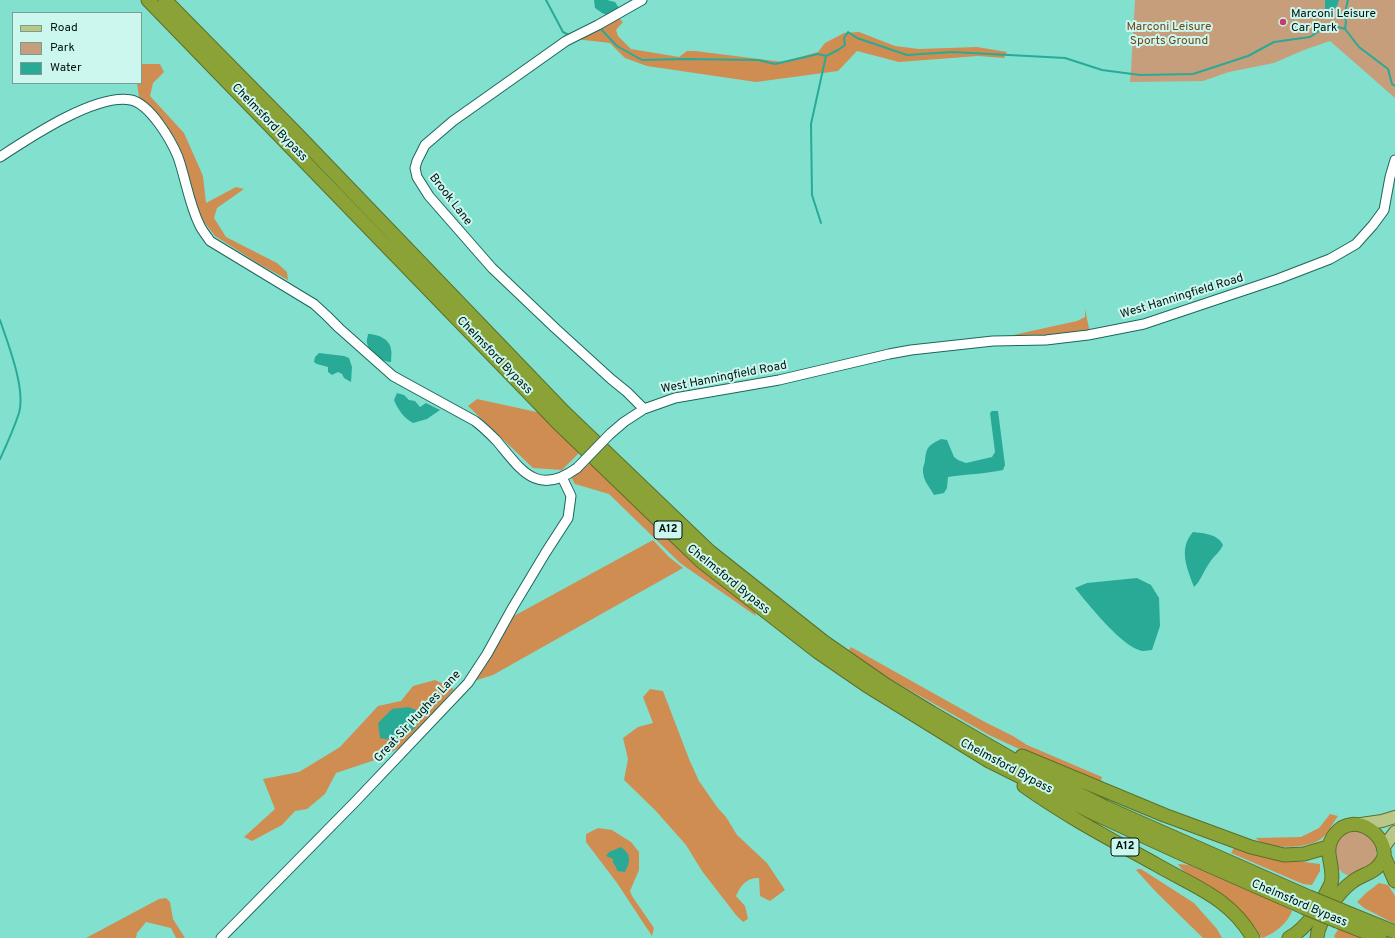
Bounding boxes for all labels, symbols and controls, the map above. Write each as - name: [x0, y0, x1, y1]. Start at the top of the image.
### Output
- place label: Marconi Leisure Car Park: [1291, 8, 1376, 36]
- legend: [12, 12, 142, 84]
- marker: Marconi Leisure Car Park: [1278, 17, 1288, 27]
- text: Road: [50, 20, 78, 36]
- park label: Marconi Leisure Sports Ground: [1127, 21, 1211, 49]
- text: Park: [50, 40, 75, 56]
- text: Water: [50, 60, 82, 76]
- street label: Chelmsford Bypass: [228, 81, 310, 165]
- street label: Brook Lane: [425, 171, 475, 229]
- street label: West Hanningfield Road: [1119, 271, 1245, 323]
- street label: Chelmsford Bypass: [453, 314, 535, 398]
- street label: West Hanningfield Road: [660, 359, 788, 397]
- road number: A12: [654, 521, 682, 539]
- street label: Chelmsford Bypass: [684, 542, 772, 618]
- street label: Great Sir Hughes Lane: [372, 668, 464, 766]
- street label: Chelmsford Bypass: [957, 737, 1055, 797]
- road number: A12: [1111, 838, 1139, 856]
- street label: Chelmsford Bypass: [1249, 877, 1349, 931]

